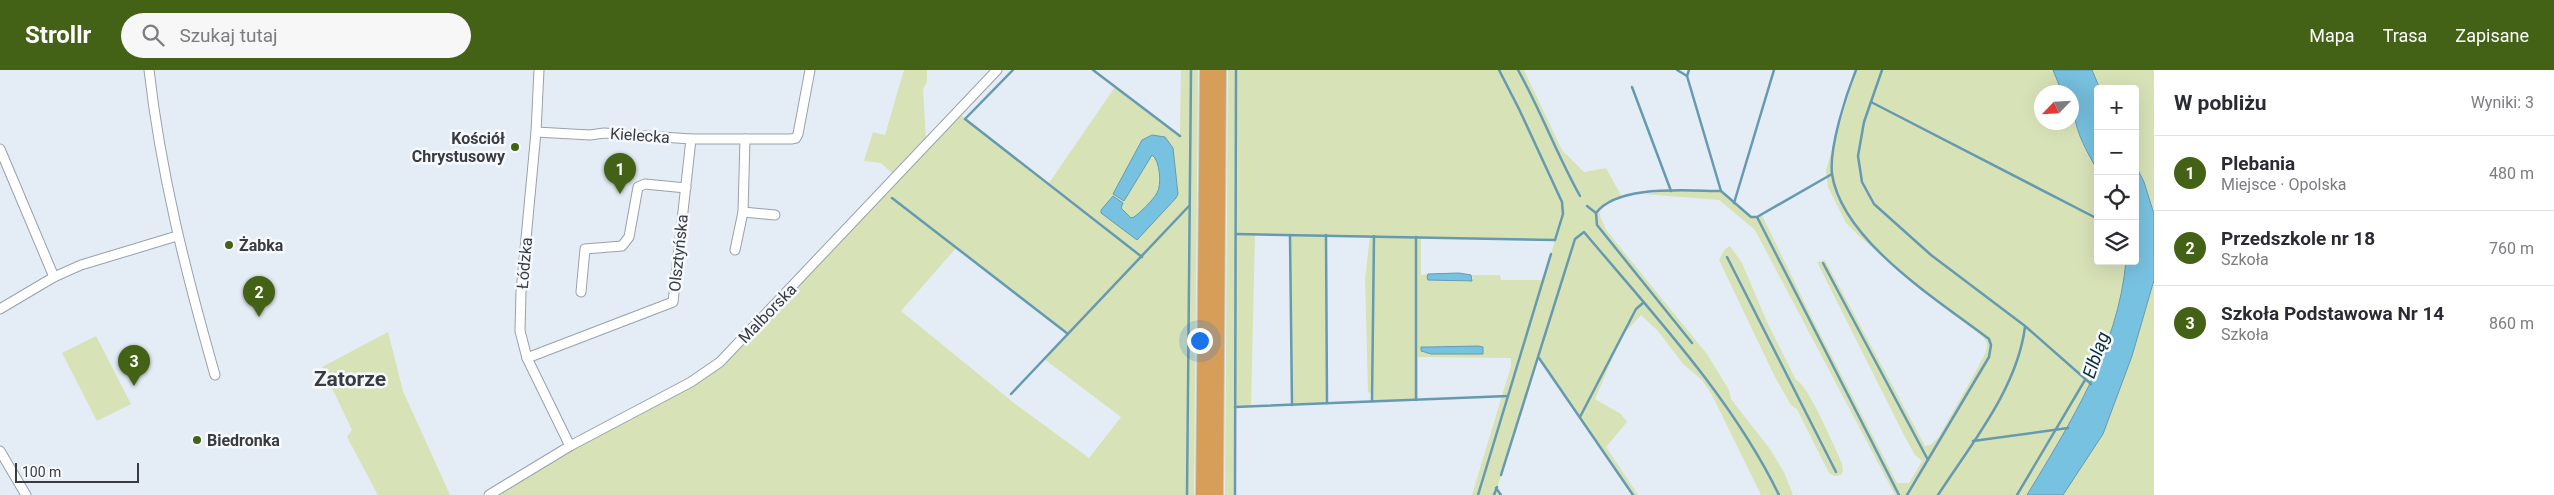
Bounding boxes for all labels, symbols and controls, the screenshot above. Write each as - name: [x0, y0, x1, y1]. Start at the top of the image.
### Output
- search box: [121, 13, 471, 58]
- text: Strollr: [25, 21, 91, 49]
- icon: search: [139, 21, 167, 49]
- text: Szukaj tutaj: [179, 24, 278, 47]
- text: Mapa: [2309, 25, 2355, 46]
- text: Trasa: [2383, 25, 2427, 46]
- text: Zapisane: [2455, 25, 2529, 46]
- north arrow: [2034, 85, 2079, 130]
- map controls: [2094, 85, 2139, 265]
- button: +: [2094, 85, 2139, 130]
- text: W pobliżu: [2174, 91, 2267, 115]
- text: Wyniki: 3: [2471, 93, 2534, 112]
- street label: Kielecka: [609, 124, 671, 147]
- place label: Kościół Chrystusowy: [412, 129, 506, 166]
- button: −: [2094, 130, 2139, 175]
- marker: Kościół Chrystusowy: [509, 141, 521, 153]
- text: Plebania: [2221, 152, 2295, 175]
- pin: 1: [604, 153, 636, 194]
- text: 1: [2185, 164, 2195, 183]
- text: 480 m: [2489, 164, 2534, 183]
- button: locate: [2094, 175, 2139, 220]
- text: Miejsce · Opolska: [2221, 175, 2346, 194]
- street label: Olsztyńska: [665, 213, 692, 293]
- button: layers: [2094, 220, 2139, 265]
- text: Przedszkole nr 18: [2221, 227, 2375, 250]
- place label: Żabka: [239, 236, 284, 255]
- street label: Łódzka: [513, 237, 536, 290]
- marker: Żabka: [223, 239, 235, 251]
- text: 2: [2185, 239, 2195, 258]
- text: 760 m: [2489, 239, 2534, 258]
- text: Szkoła: [2221, 250, 2269, 269]
- pin: 2: [243, 276, 275, 317]
- street label: Malborska: [734, 280, 800, 347]
- text: Szkoła Podstawowa Nr 14: [2221, 302, 2444, 325]
- text: 3: [2185, 314, 2195, 333]
- text: 860 m: [2489, 314, 2534, 333]
- text: Szkoła: [2221, 325, 2269, 344]
- your location: [1187, 328, 1213, 354]
- water label: Elbląg: [2078, 329, 2113, 381]
- pin: 3: [118, 345, 150, 386]
- district label: Zatorze: [314, 367, 386, 391]
- place label: Biedronka: [207, 431, 280, 450]
- marker: Biedronka: [191, 434, 203, 446]
- scale bar: [15, 460, 139, 483]
- text: 100 m: [22, 464, 61, 480]

